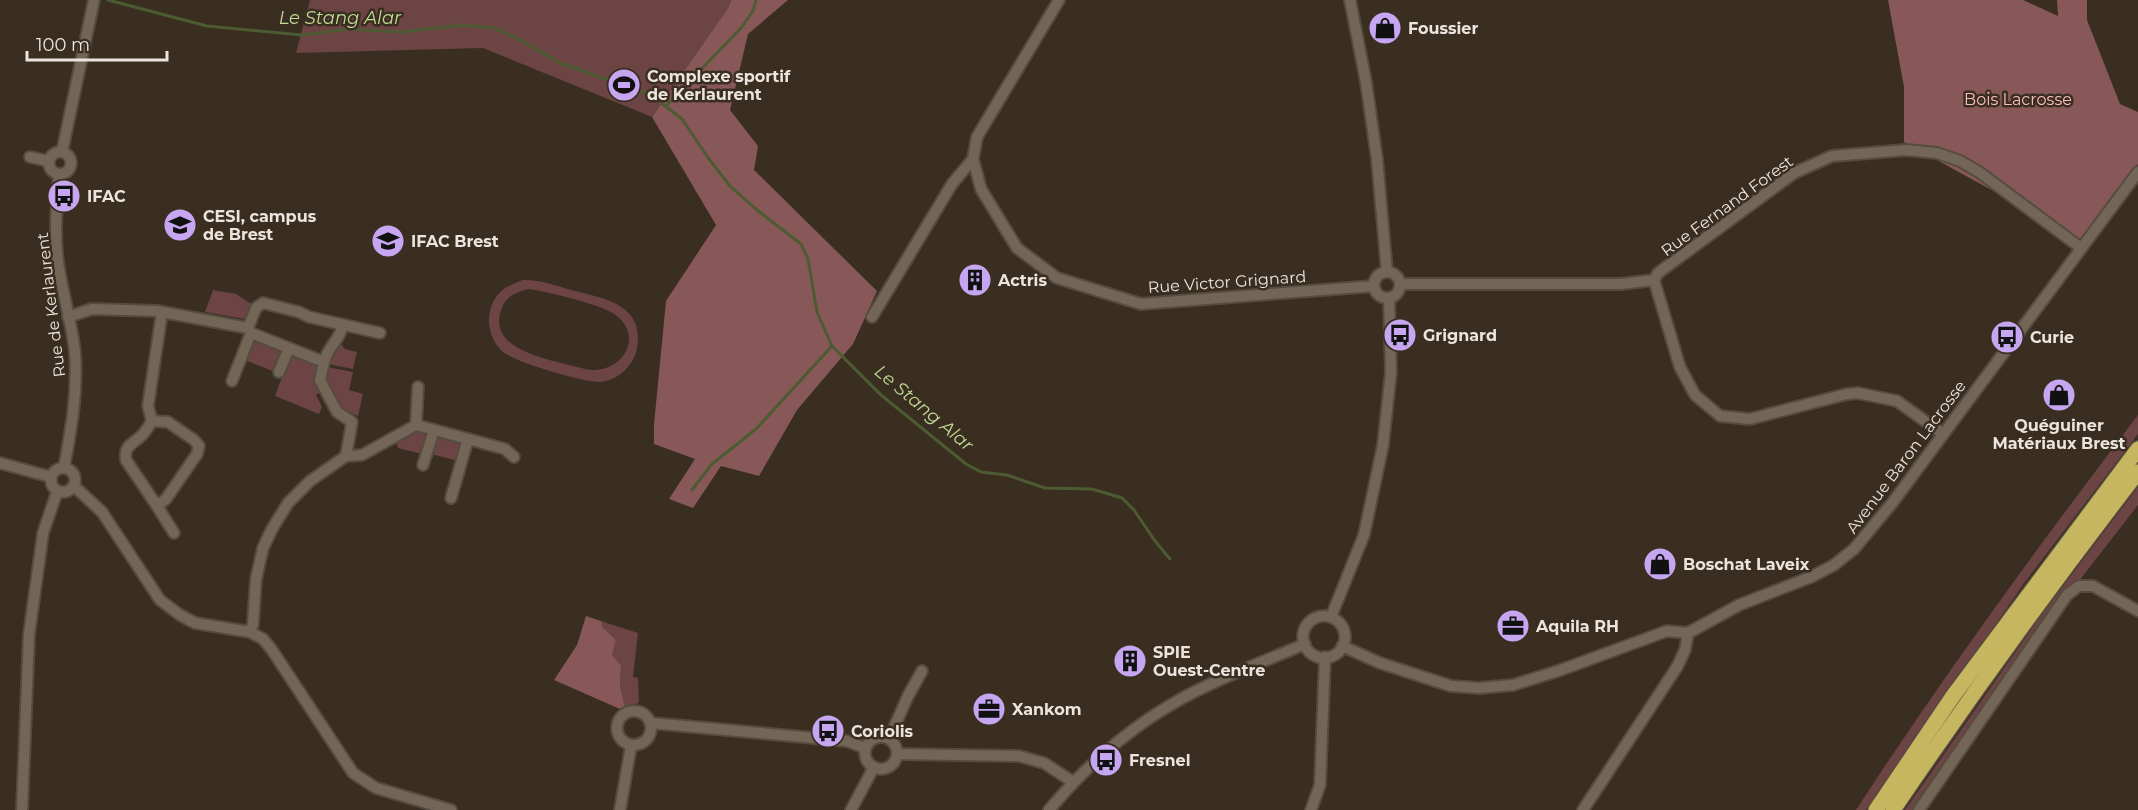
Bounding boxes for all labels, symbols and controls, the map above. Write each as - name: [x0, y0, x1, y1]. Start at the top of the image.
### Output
- water label: Le Stang Alar: [279, 7, 402, 29]
- shop icon: Foussier: [1367, 10, 1403, 46]
- place label: Foussier: [1408, 19, 1478, 38]
- scale bar: [27, 24, 166, 62]
- text: 100 m: [36, 34, 90, 56]
- sports icon: Complexe sportif de Kerlaurent: [606, 67, 642, 103]
- place label: Complexe sportif de Kerlaurent: [647, 67, 791, 104]
- park label: Bois Lacrosse: [1964, 90, 2072, 109]
- street label: Rue Fernand Forest: [1657, 152, 1797, 260]
- bus stop icon: IFAC: [46, 178, 82, 214]
- place label: IFAC: [87, 187, 126, 206]
- school or university icon: CESI, campus de Brest: [162, 207, 198, 243]
- place label: CESI, campus de Brest: [203, 207, 317, 244]
- school or university icon: IFAC Brest: [370, 223, 406, 259]
- street label: Rue de Kerlaurent: [33, 231, 69, 378]
- place label: IFAC Brest: [411, 232, 499, 251]
- building icon: Actris: [957, 262, 993, 298]
- street label: Rue Victor Grignard: [1147, 267, 1307, 297]
- place label: Actris: [997, 271, 1047, 290]
- bus stop icon: Grignard: [1382, 317, 1418, 353]
- bus stop icon: Curie: [1989, 319, 2025, 355]
- place label: Grignard: [1423, 326, 1497, 345]
- place label: Curie: [2030, 328, 2074, 347]
- water label: Le Stang Alar: [870, 360, 979, 456]
- street label: Avenue Baron Lacrosse: [1842, 377, 1970, 537]
- shop icon: Quéguiner Matériaux Brest: [2041, 377, 2077, 413]
- place label: Quéguiner Matériaux Brest: [1992, 416, 2126, 453]
- shop icon: Boschat Laveix: [1642, 546, 1678, 582]
- place label: Boschat Laveix: [1683, 555, 1810, 574]
- office icon: Aquila RH: [1495, 608, 1531, 644]
- place label: Aquila RH: [1535, 617, 1619, 636]
- building icon: SPIE Ouest-Centre: [1112, 643, 1148, 679]
- place label: SPIE Ouest-Centre: [1153, 643, 1265, 680]
- office icon: Xankom: [971, 691, 1007, 727]
- place label: Xankom: [1012, 700, 1081, 719]
- bus stop icon: Coriolis: [810, 713, 846, 749]
- place label: Coriolis: [851, 722, 914, 741]
- bus stop icon: Fresnel: [1088, 742, 1124, 778]
- place label: Fresnel: [1129, 751, 1190, 770]

